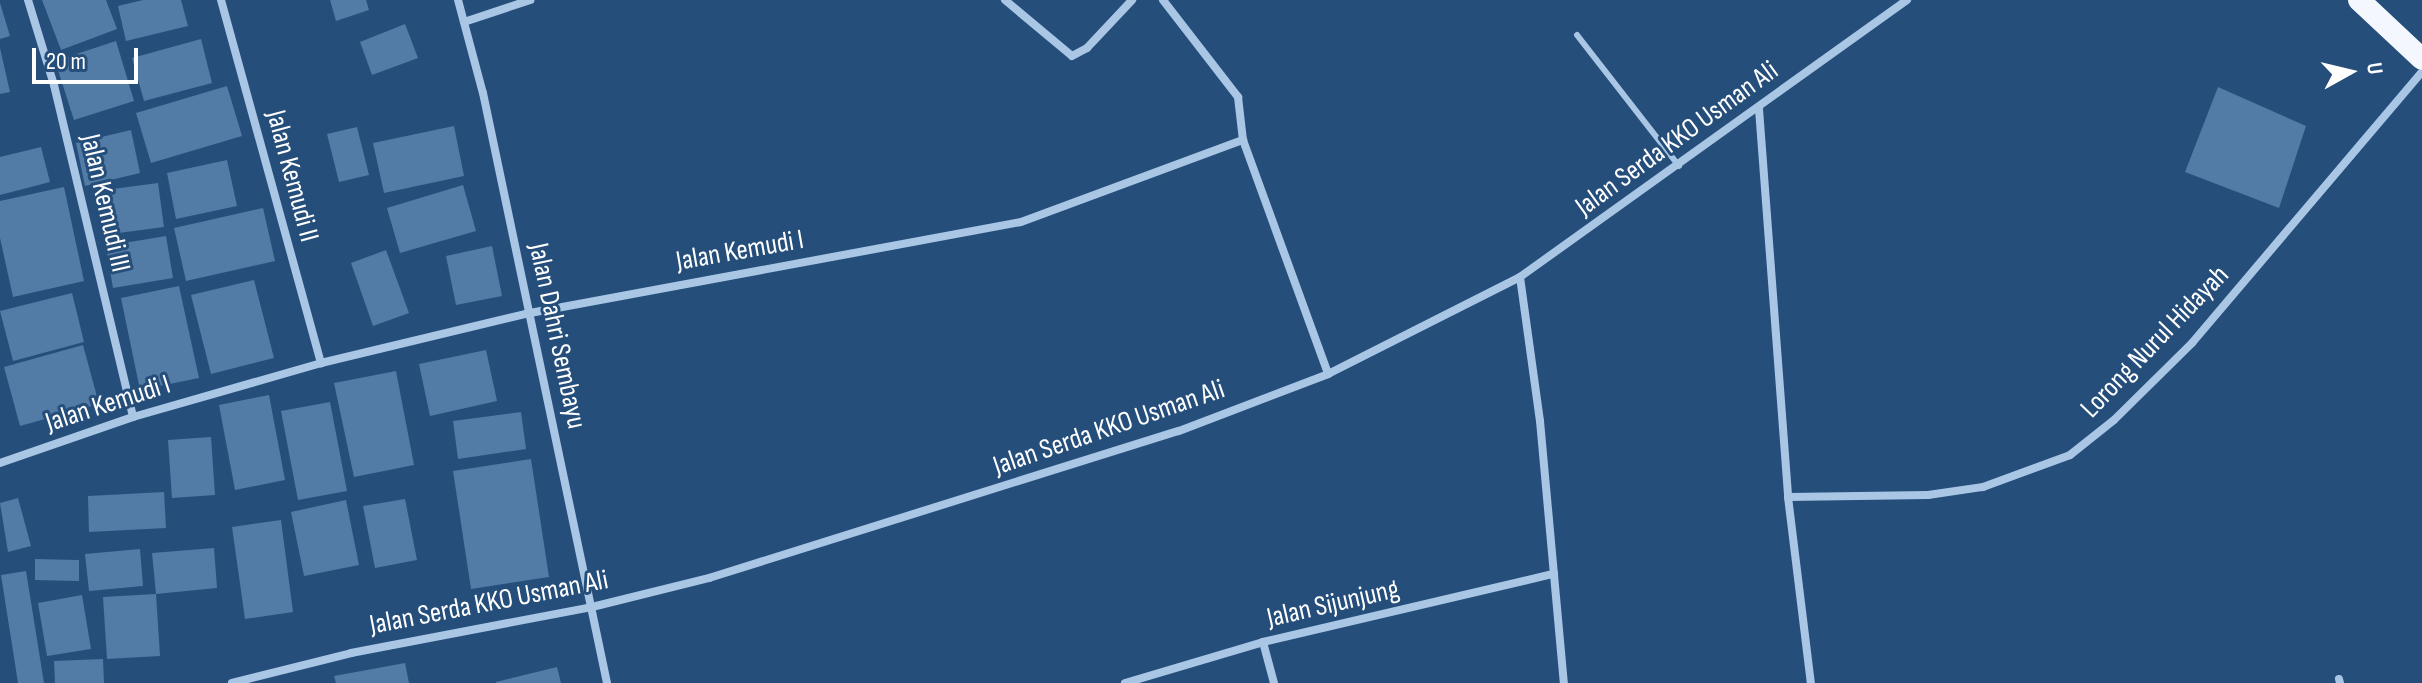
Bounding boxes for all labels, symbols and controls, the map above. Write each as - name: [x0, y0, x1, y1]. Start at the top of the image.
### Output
- scale bar: [36, 32, 142, 82]
- north arrow: [2310, 32, 2390, 112]
- text: 20 m: [46, 47, 86, 76]
- street label: Jalan Serda KKO Usman Ali: [1569, 54, 1785, 224]
- text: U: [2360, 61, 2388, 76]
- street label: Jalan Kemudi II: [258, 107, 326, 245]
- street label: Jalan Kemudi III: [73, 131, 137, 275]
- street label: Jalan Kemudi I: [674, 223, 806, 279]
- street label: Jalan Dahri Sembayu: [521, 240, 593, 432]
- street label: Lorong Nurul Hidayah: [2074, 259, 2236, 425]
- street label: Jalan Kemudi I: [41, 368, 175, 440]
- street label: Jalan Serda KKO Usman Ali: [989, 373, 1229, 483]
- street label: Jalan Serda KKO Usman Ali: [367, 563, 611, 643]
- street label: Jalan Sijunjung: [1264, 572, 1402, 636]

